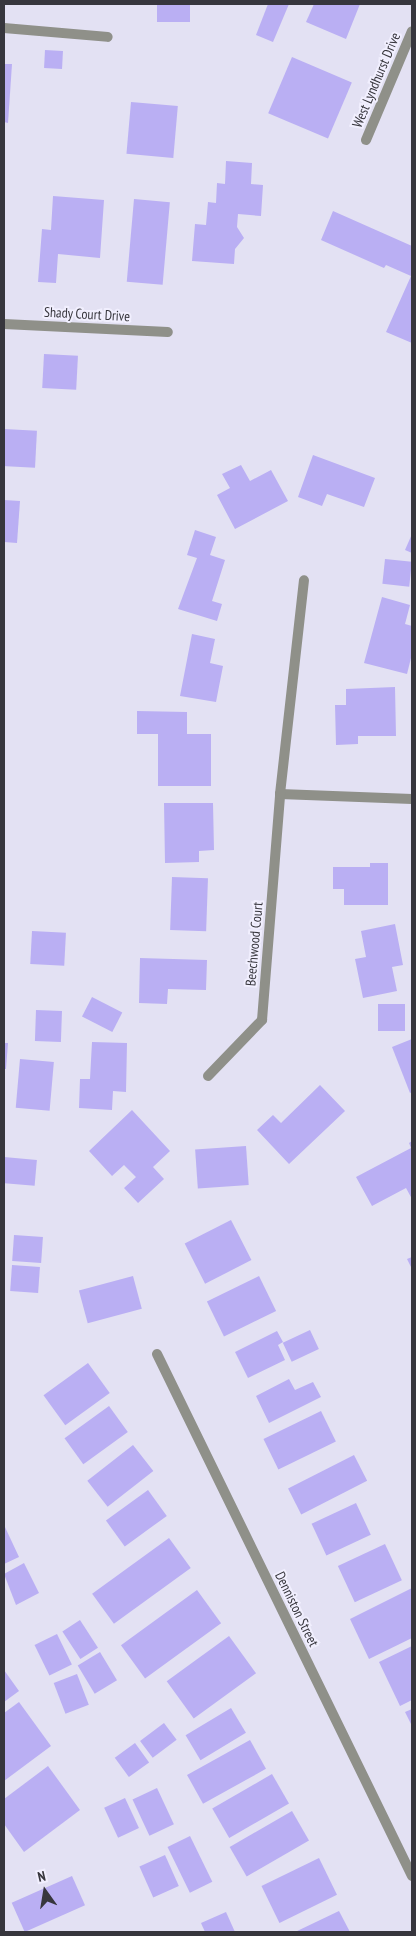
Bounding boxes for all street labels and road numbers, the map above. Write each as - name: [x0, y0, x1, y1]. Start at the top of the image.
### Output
- street label: West Lyndhurst Drive: [348, 30, 404, 130]
- street label: Shady Court Drive: [43, 303, 131, 325]
- street label: Beechwood Court: [242, 901, 266, 987]
- street label: Denniston Street: [272, 1569, 322, 1649]

